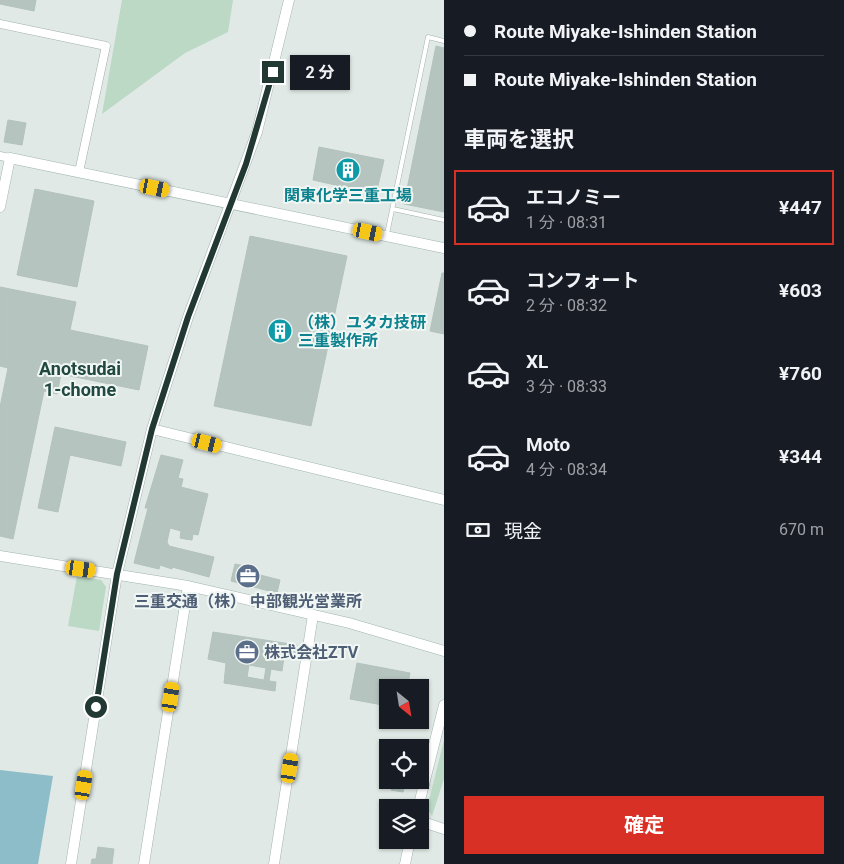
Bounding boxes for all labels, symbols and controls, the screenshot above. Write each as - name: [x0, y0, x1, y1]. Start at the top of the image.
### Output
- text: Route Miyake-Ishinden Station: [494, 20, 757, 43]
- callout: 2 分: [290, 54, 350, 90]
- route end: [262, 61, 284, 83]
- text: 2 分: [305, 63, 335, 82]
- text: Route Miyake-Ishinden Station: [494, 68, 757, 91]
- text: 車両を選択: [464, 127, 574, 152]
- building icon: 関東化学三重工場: [335, 157, 361, 183]
- car: [138, 178, 171, 198]
- icon: car: [466, 185, 511, 230]
- place label: 関東化学三重工場: [284, 186, 412, 205]
- text: エコノミー: [526, 186, 621, 209]
- text: ¥447: [779, 196, 822, 219]
- text: 1 分 · 08:31: [526, 213, 607, 232]
- car: [351, 222, 384, 242]
- icon: car: [466, 268, 511, 313]
- text: コンフォート: [526, 269, 639, 292]
- text: ¥603: [779, 279, 822, 302]
- text: 2 分 · 08:32: [526, 296, 607, 315]
- place label: （株）ユタカ技研 三重製作所: [298, 313, 426, 350]
- building icon: （株）ユタカ技研 三重製作所: [267, 318, 293, 344]
- text: XL: [526, 350, 548, 373]
- icon: car: [466, 351, 511, 396]
- district label: Anotsudai 1-chome: [39, 358, 121, 400]
- text: ¥760: [779, 362, 822, 385]
- text: 3 分 · 08:33: [526, 377, 607, 396]
- car: [190, 432, 223, 454]
- text: Moto: [526, 433, 570, 456]
- icon: car: [466, 434, 511, 479]
- text: ¥344: [779, 445, 822, 468]
- text: 4 分 · 08:34: [526, 460, 607, 479]
- icon: cash: [464, 516, 492, 544]
- text: 現金: [504, 520, 542, 543]
- text: 670 m: [779, 520, 824, 539]
- car: [65, 559, 96, 579]
- office icon: 三重交通（株） 中部観光営業所: [235, 563, 261, 589]
- place label: 三重交通（株） 中部観光営業所: [134, 592, 362, 611]
- office icon: 株式会社ZTV: [234, 639, 260, 665]
- place label: 株式会社ZTV: [264, 643, 359, 662]
- north arrow: [379, 679, 429, 729]
- map controls: [379, 679, 429, 849]
- car: [161, 681, 180, 713]
- route start: [85, 696, 107, 718]
- button: locate: [379, 739, 429, 789]
- car: [280, 752, 299, 784]
- car: [74, 769, 93, 801]
- button: 確定: [464, 796, 824, 854]
- button: layers: [379, 799, 429, 849]

